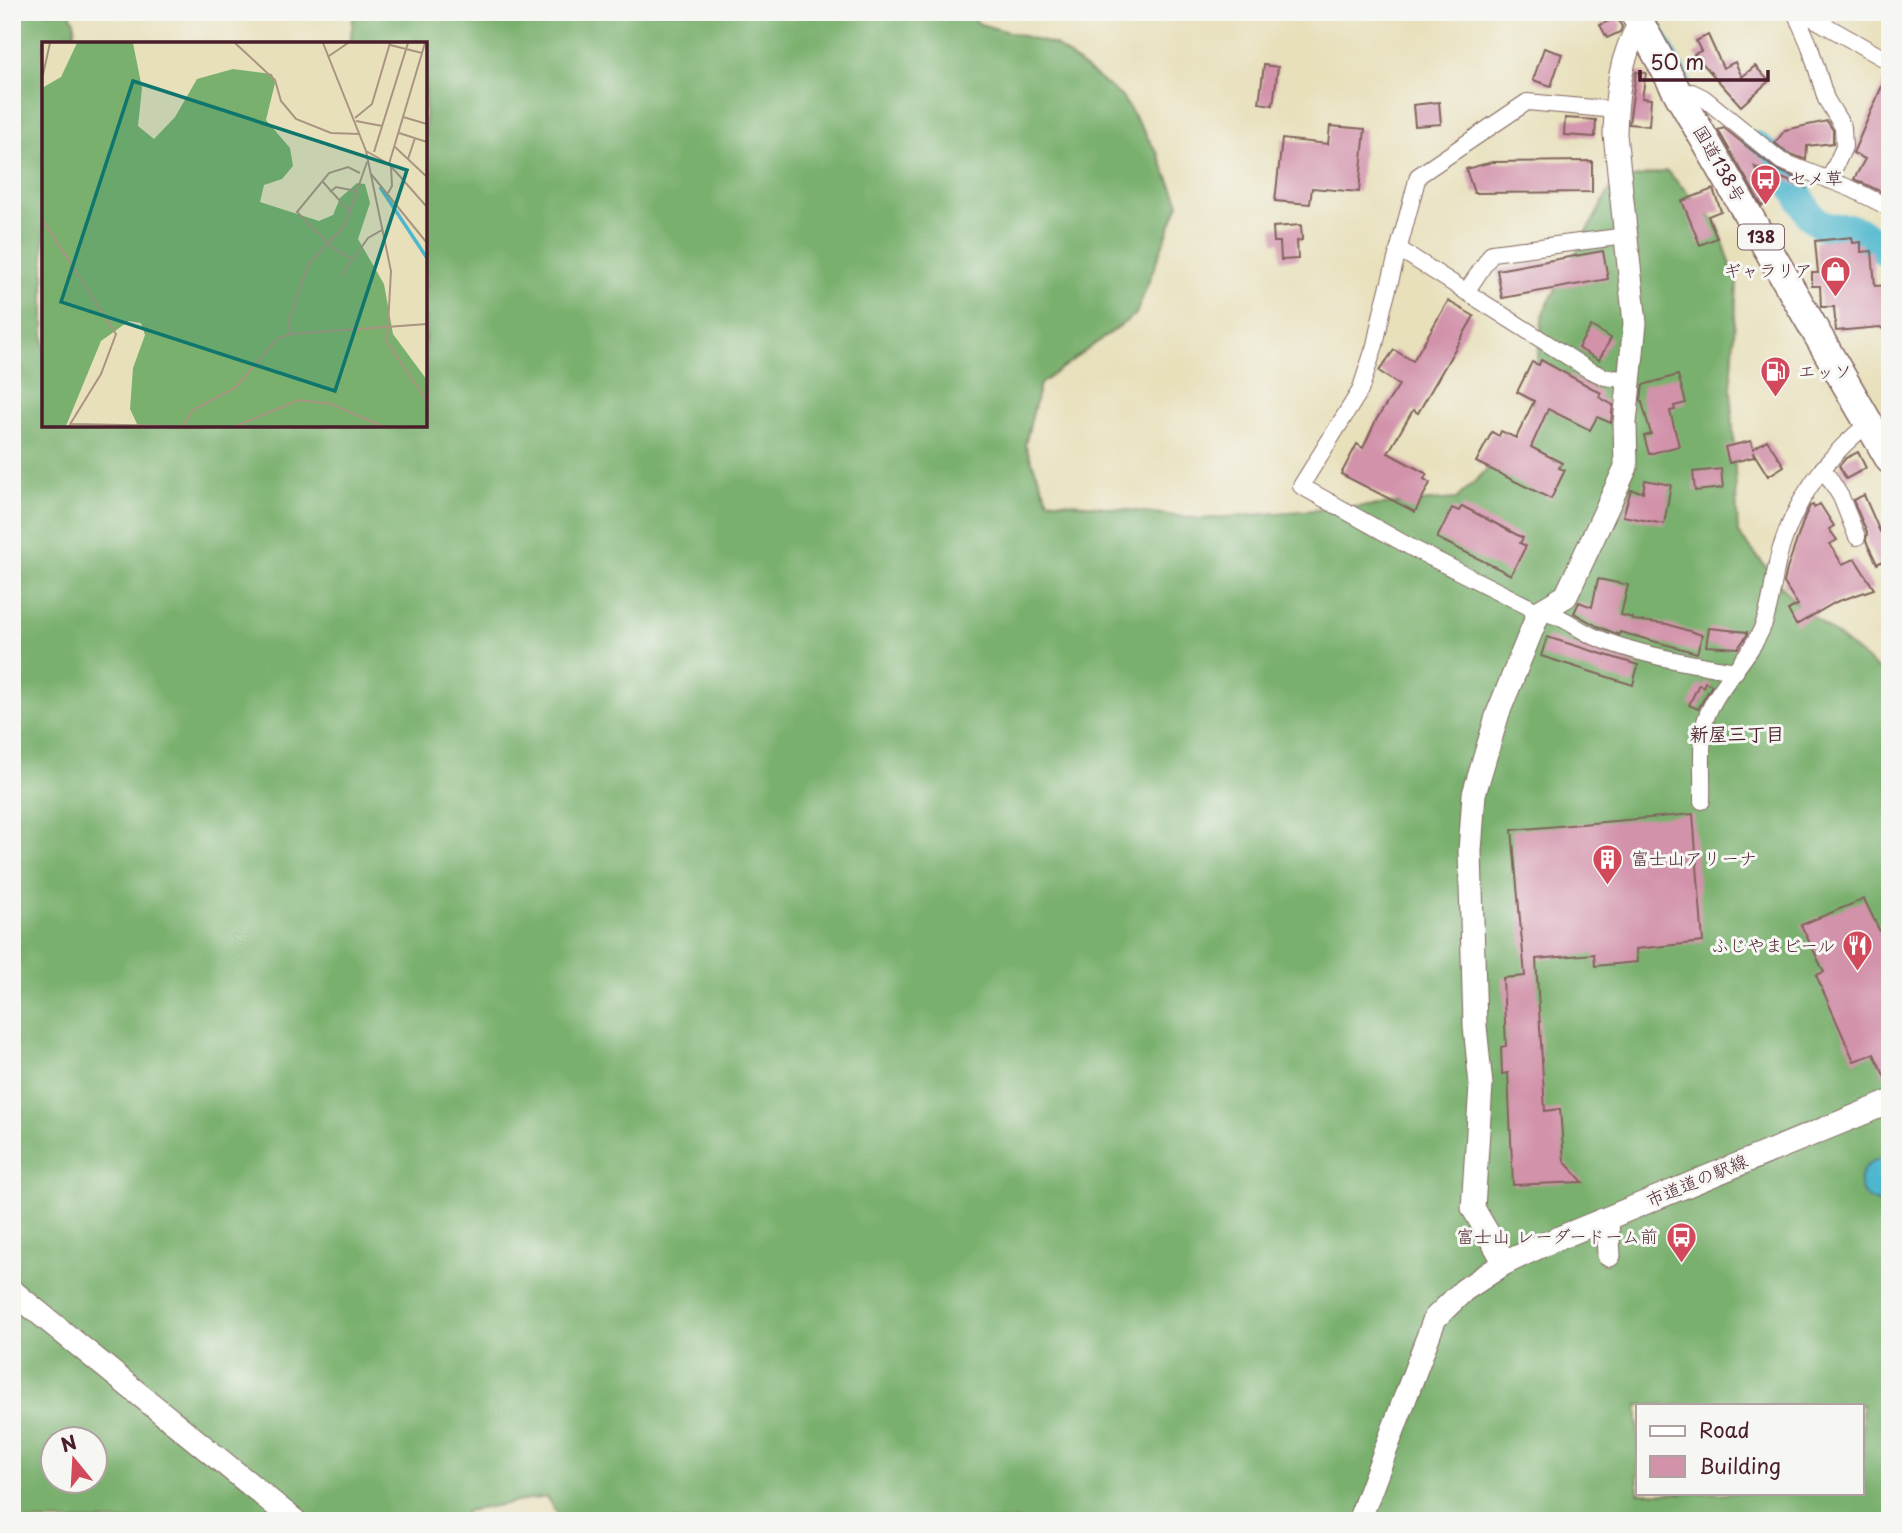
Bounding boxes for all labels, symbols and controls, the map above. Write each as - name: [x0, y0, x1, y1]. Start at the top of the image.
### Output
- scale bar: [1640, 38, 1767, 82]
- inset map: [42, 42, 427, 427]
- text: 50 m: [1650, 45, 1704, 77]
- street label: 国道138号: [1687, 120, 1753, 207]
- bus stop icon: セメ草: [1749, 162, 1783, 206]
- place label: セメ草: [1789, 164, 1843, 191]
- road number: 138: [1738, 224, 1784, 249]
- shop icon: ギャラリア: [1819, 254, 1853, 298]
- place label: ギャラリア: [1723, 256, 1813, 283]
- fuel station icon: エッソ: [1758, 355, 1792, 399]
- place label: エッソ: [1798, 357, 1852, 384]
- district label: 新屋三丁目: [1689, 719, 1785, 747]
- building icon: 富士山アリーナ: [1591, 842, 1625, 886]
- place label: 富士山アリーナ: [1631, 844, 1757, 871]
- restaurant icon: ふじやまビール: [1841, 929, 1875, 973]
- place label: ふじやまビール: [1711, 931, 1835, 958]
- street label: 市道道の駅線: [1641, 1146, 1751, 1213]
- bus stop icon: 富士山 レーダードーム前: [1664, 1220, 1698, 1264]
- place label: 富士山 レーダードーム前: [1456, 1222, 1658, 1249]
- legend: [1636, 1404, 1864, 1494]
- text: Road: [1699, 1413, 1750, 1445]
- north arrow: [38, 1424, 108, 1494]
- text: N: [57, 1427, 80, 1459]
- text: Building: [1699, 1449, 1781, 1481]

